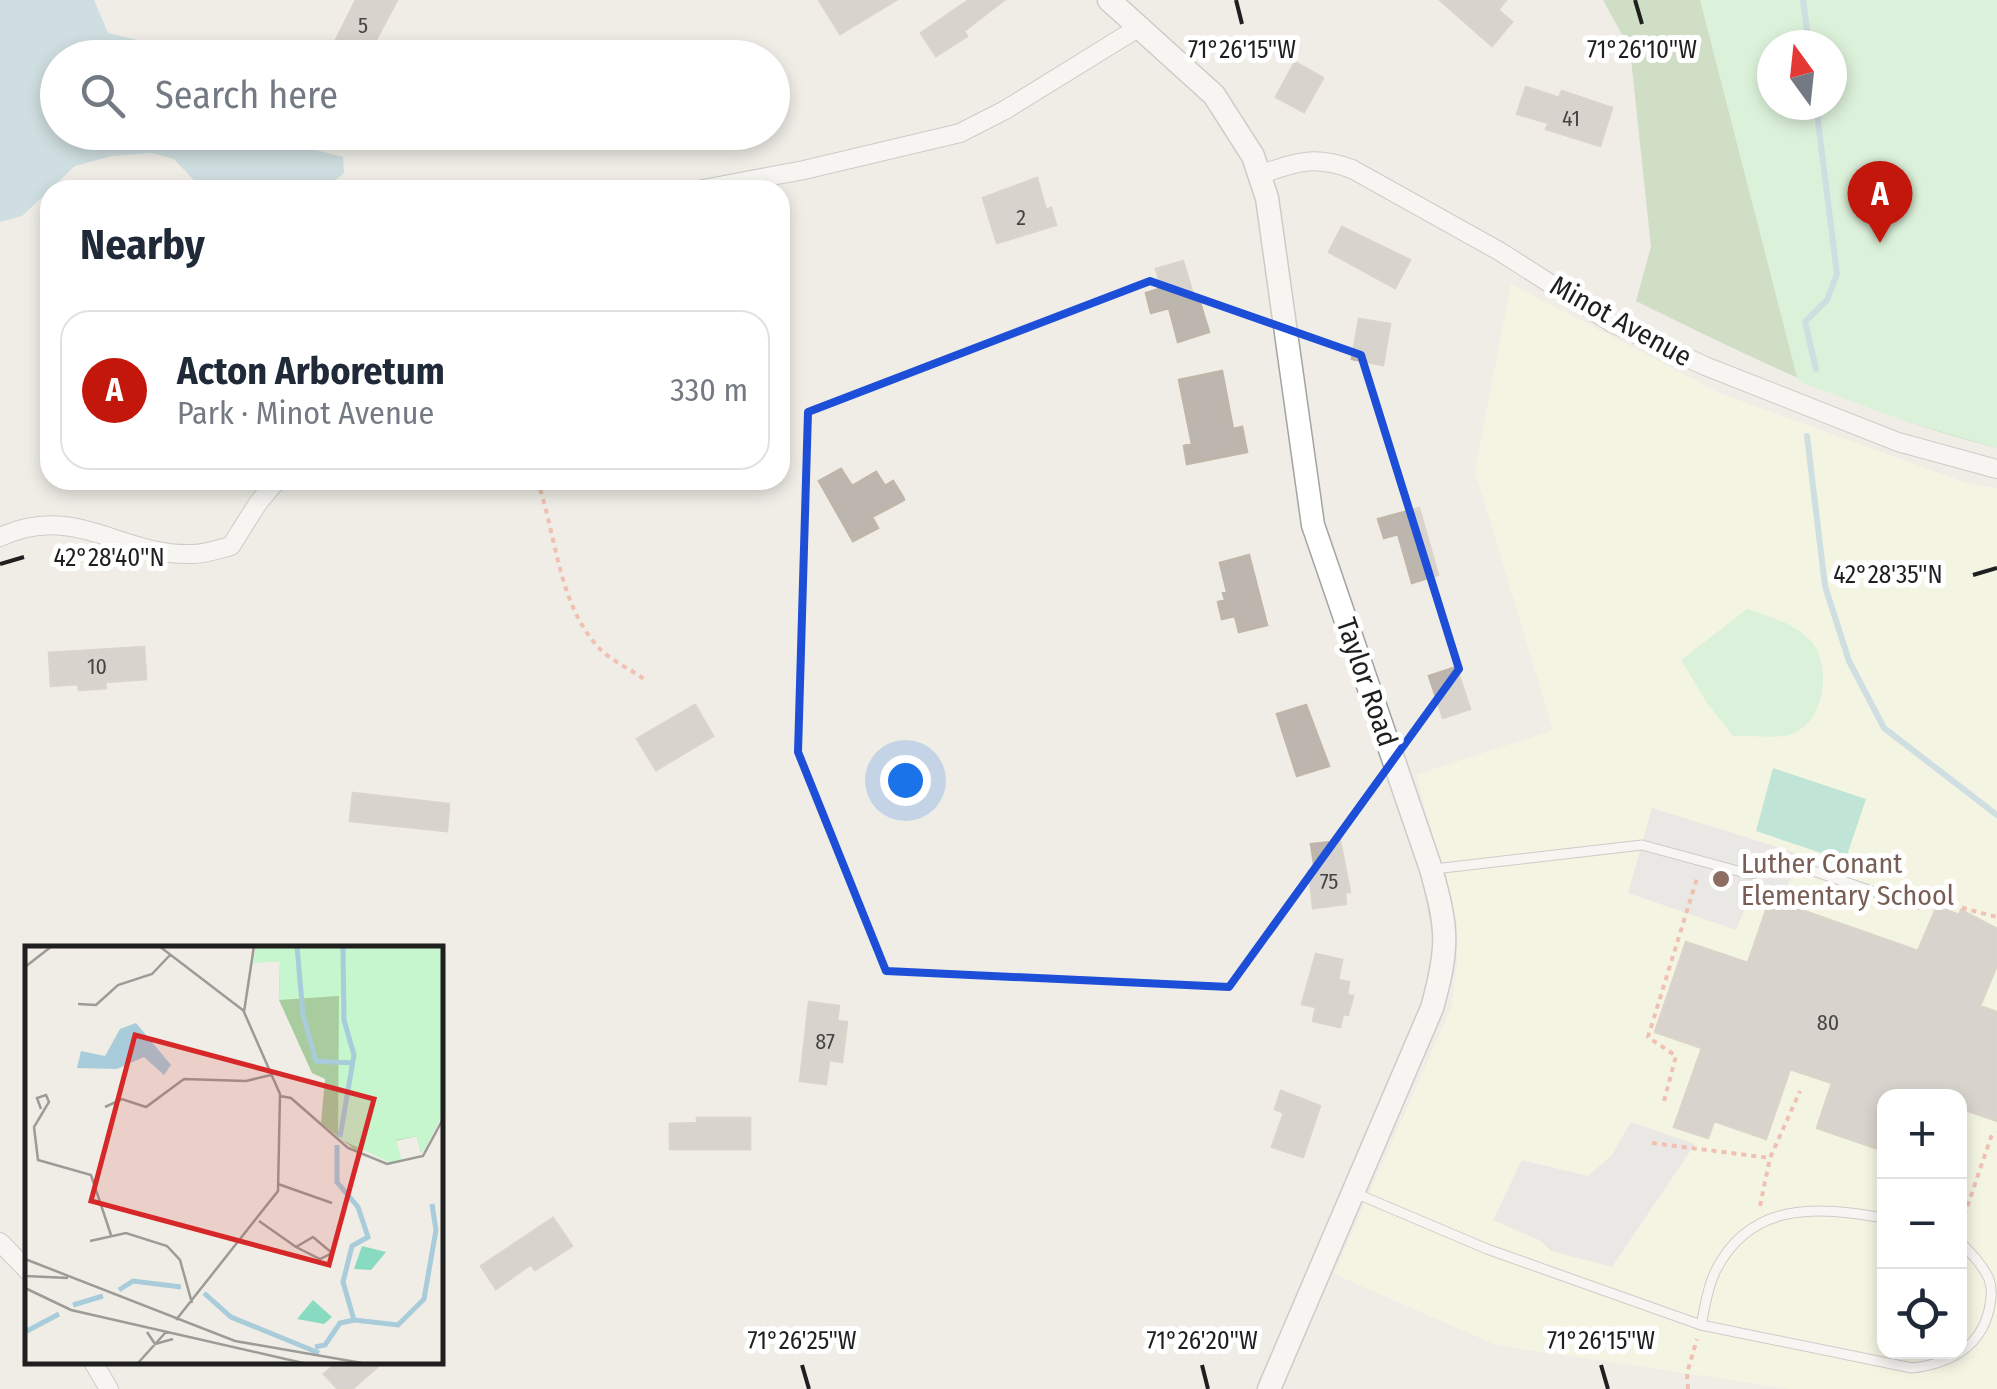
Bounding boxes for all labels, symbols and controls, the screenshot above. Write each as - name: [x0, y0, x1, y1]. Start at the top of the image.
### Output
- house number: 5: [358, 12, 368, 39]
- north arrow: [1757, 30, 1847, 120]
- text: 71°26'15"W: [1188, 35, 1296, 65]
- text: 71°26'10"W: [1587, 35, 1697, 65]
- search box: [40, 40, 790, 150]
- icon: search: [75, 68, 130, 123]
- text: Search here: [155, 72, 338, 118]
- house number: 41: [1562, 105, 1580, 132]
- pin: A: [1848, 160, 1912, 243]
- house number: 2: [1016, 204, 1026, 231]
- text: Nearby: [80, 220, 205, 270]
- street label: Minot Avenue: [1545, 269, 1697, 373]
- text: Acton Arboretum: [177, 348, 445, 394]
- text: A: [106, 371, 123, 409]
- text: 330 m: [670, 371, 748, 409]
- text: Park · Minot Avenue: [177, 394, 434, 432]
- text: 42°28'40"N: [53, 543, 165, 573]
- text: 42°28'35"N: [1833, 560, 1943, 590]
- street label: Taylor Road: [1330, 613, 1404, 751]
- house number: 10: [87, 653, 107, 680]
- your location: [880, 755, 931, 806]
- place label: Luther Conant Elementary School: [1741, 847, 1954, 912]
- house number: 75: [1320, 868, 1338, 895]
- marker: Luther Conant Elementary School: [1710, 868, 1732, 890]
- inset map: [25, 946, 442, 1364]
- house number: 80: [1817, 1009, 1839, 1036]
- house number: 87: [815, 1028, 835, 1055]
- map controls: [1877, 1089, 1967, 1359]
- button: +: [1877, 1089, 1967, 1179]
- button: −: [1877, 1179, 1967, 1269]
- button: locate: [1877, 1269, 1967, 1359]
- text: 71°26'25"W: [747, 1326, 857, 1356]
- text: 71°26'20"W: [1146, 1326, 1258, 1356]
- text: 71°26'15"W: [1547, 1326, 1655, 1356]

